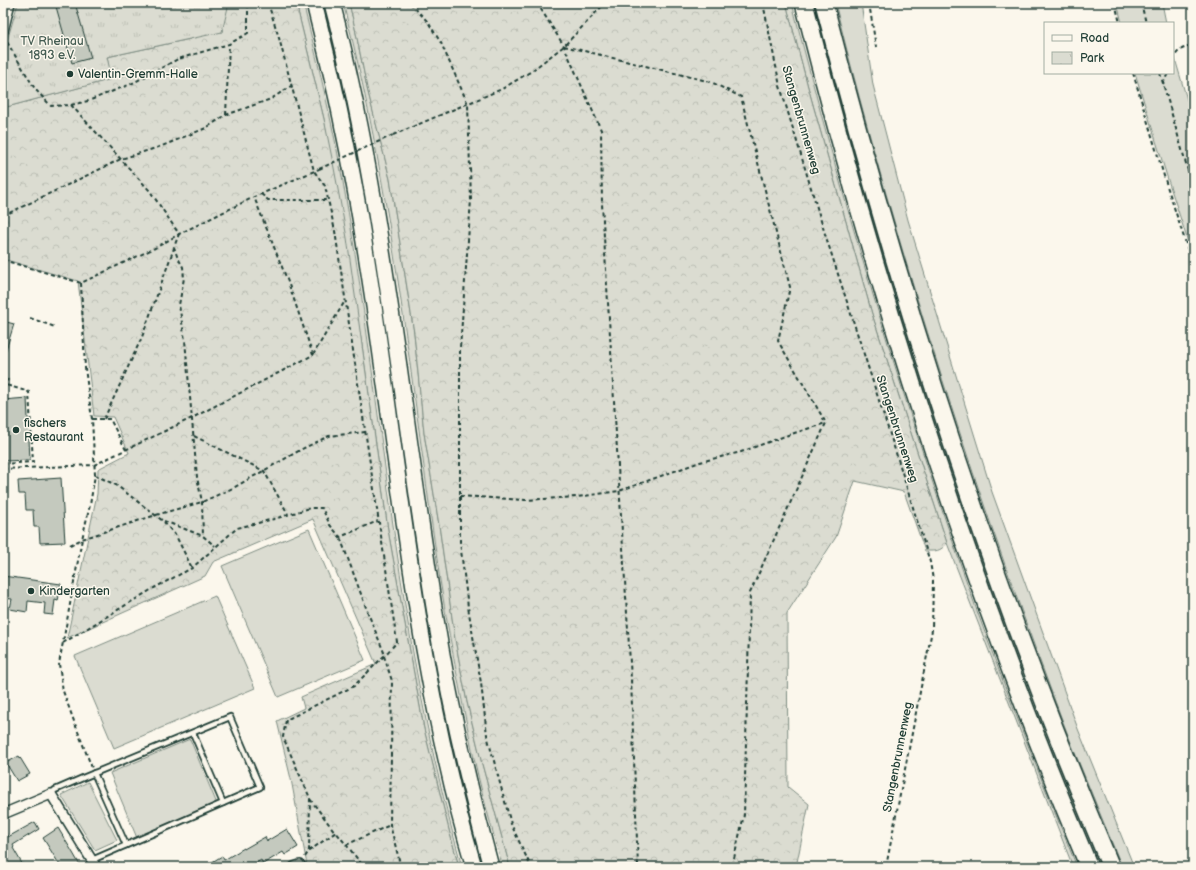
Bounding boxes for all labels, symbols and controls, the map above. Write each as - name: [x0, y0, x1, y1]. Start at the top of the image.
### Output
- legend: [1044, 22, 1174, 74]
- text: Road: [1080, 31, 1109, 46]
- park label: TV Rheinau 1893 e.V.: [20, 34, 84, 63]
- text: Park: [1080, 51, 1104, 66]
- street label: Stangenbrunnenweg: [778, 64, 824, 176]
- place label: Valentin-Gremm-Halle: [78, 67, 198, 82]
- marker: Valentin-Gremm-Halle: [65, 69, 75, 79]
- street label: Stangenbrunnenweg: [873, 373, 921, 485]
- place label: fischers Restaurant: [24, 416, 84, 445]
- marker: fischers Restaurant: [11, 425, 21, 435]
- place label: Kindergarten: [39, 584, 110, 599]
- marker: Kindergarten: [26, 586, 36, 596]
- street label: Stangenbrunnenweg: [880, 700, 916, 814]

